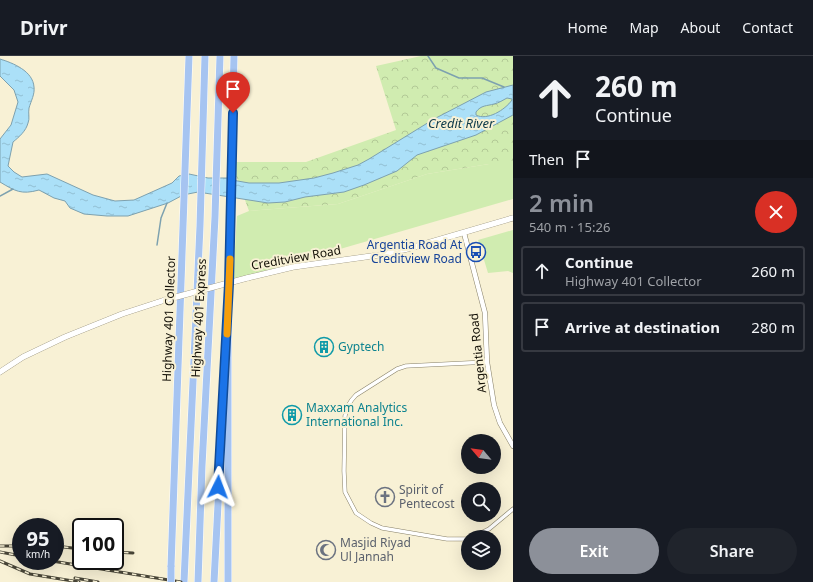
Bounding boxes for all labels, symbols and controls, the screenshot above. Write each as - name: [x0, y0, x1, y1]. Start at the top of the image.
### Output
- text: Drivr: [20, 15, 67, 41]
- text: Home: [568, 18, 607, 37]
- text: Map: [629, 18, 659, 37]
- text: About: [681, 18, 720, 37]
- text: Contact: [742, 18, 793, 37]
- text: 260 m: [595, 67, 678, 105]
- pin: [216, 72, 250, 113]
- icon: ahead: [529, 72, 581, 124]
- icon: arrive: [222, 78, 244, 100]
- text: Continue: [595, 103, 672, 127]
- water label: Credit River: [428, 114, 495, 132]
- icon: arrive: [572, 148, 594, 170]
- text: Then: [529, 149, 564, 169]
- text: 2 min: [529, 186, 594, 219]
- button: close: [755, 191, 797, 233]
- text: 540 m · 15:26: [529, 218, 610, 236]
- place label: Argentia Road At Creditview Road: [367, 236, 463, 267]
- street label: Creditview Road: [250, 241, 342, 274]
- bus stop icon: Argentia Road At Creditview Road: [465, 241, 487, 263]
- text: Continue: [565, 252, 633, 272]
- street label: Highway 401 Collector: [158, 256, 179, 382]
- street label: Highway 401 Express: [187, 258, 210, 378]
- icon: ahead: [531, 260, 553, 282]
- text: 260 m: [751, 261, 795, 281]
- text: Highway 401 Collector: [565, 272, 702, 290]
- street label: Argentia Road: [465, 312, 490, 394]
- icon: arrive: [531, 316, 553, 338]
- text: Arrive at destination: [565, 317, 720, 337]
- text: 280 m: [751, 317, 795, 337]
- building icon: Gyptech: [313, 336, 335, 358]
- place label: Gyptech: [338, 338, 385, 355]
- place label: Maxxam Analytics International Inc.: [306, 399, 408, 430]
- building icon: Maxxam Analytics International Inc.: [281, 404, 303, 426]
- north arrow: [461, 434, 501, 474]
- map controls: [461, 434, 501, 570]
- position arrow: [197, 466, 239, 508]
- place label: Spirit of Pentecost: [399, 481, 455, 512]
- button: search: [461, 482, 501, 522]
- church icon: Spirit of Pentecost: [374, 486, 396, 508]
- speed limit sign: 100: [72, 518, 124, 570]
- text: 95: [27, 525, 49, 552]
- button: Exit: [529, 528, 659, 574]
- button: Share: [667, 528, 797, 574]
- button: layers: [461, 530, 501, 570]
- place label: Masjid Riyad Ul Jannah: [340, 534, 411, 565]
- mosque icon: Masjid Riyad Ul Jannah: [315, 539, 337, 561]
- text: km/h: [26, 547, 50, 561]

